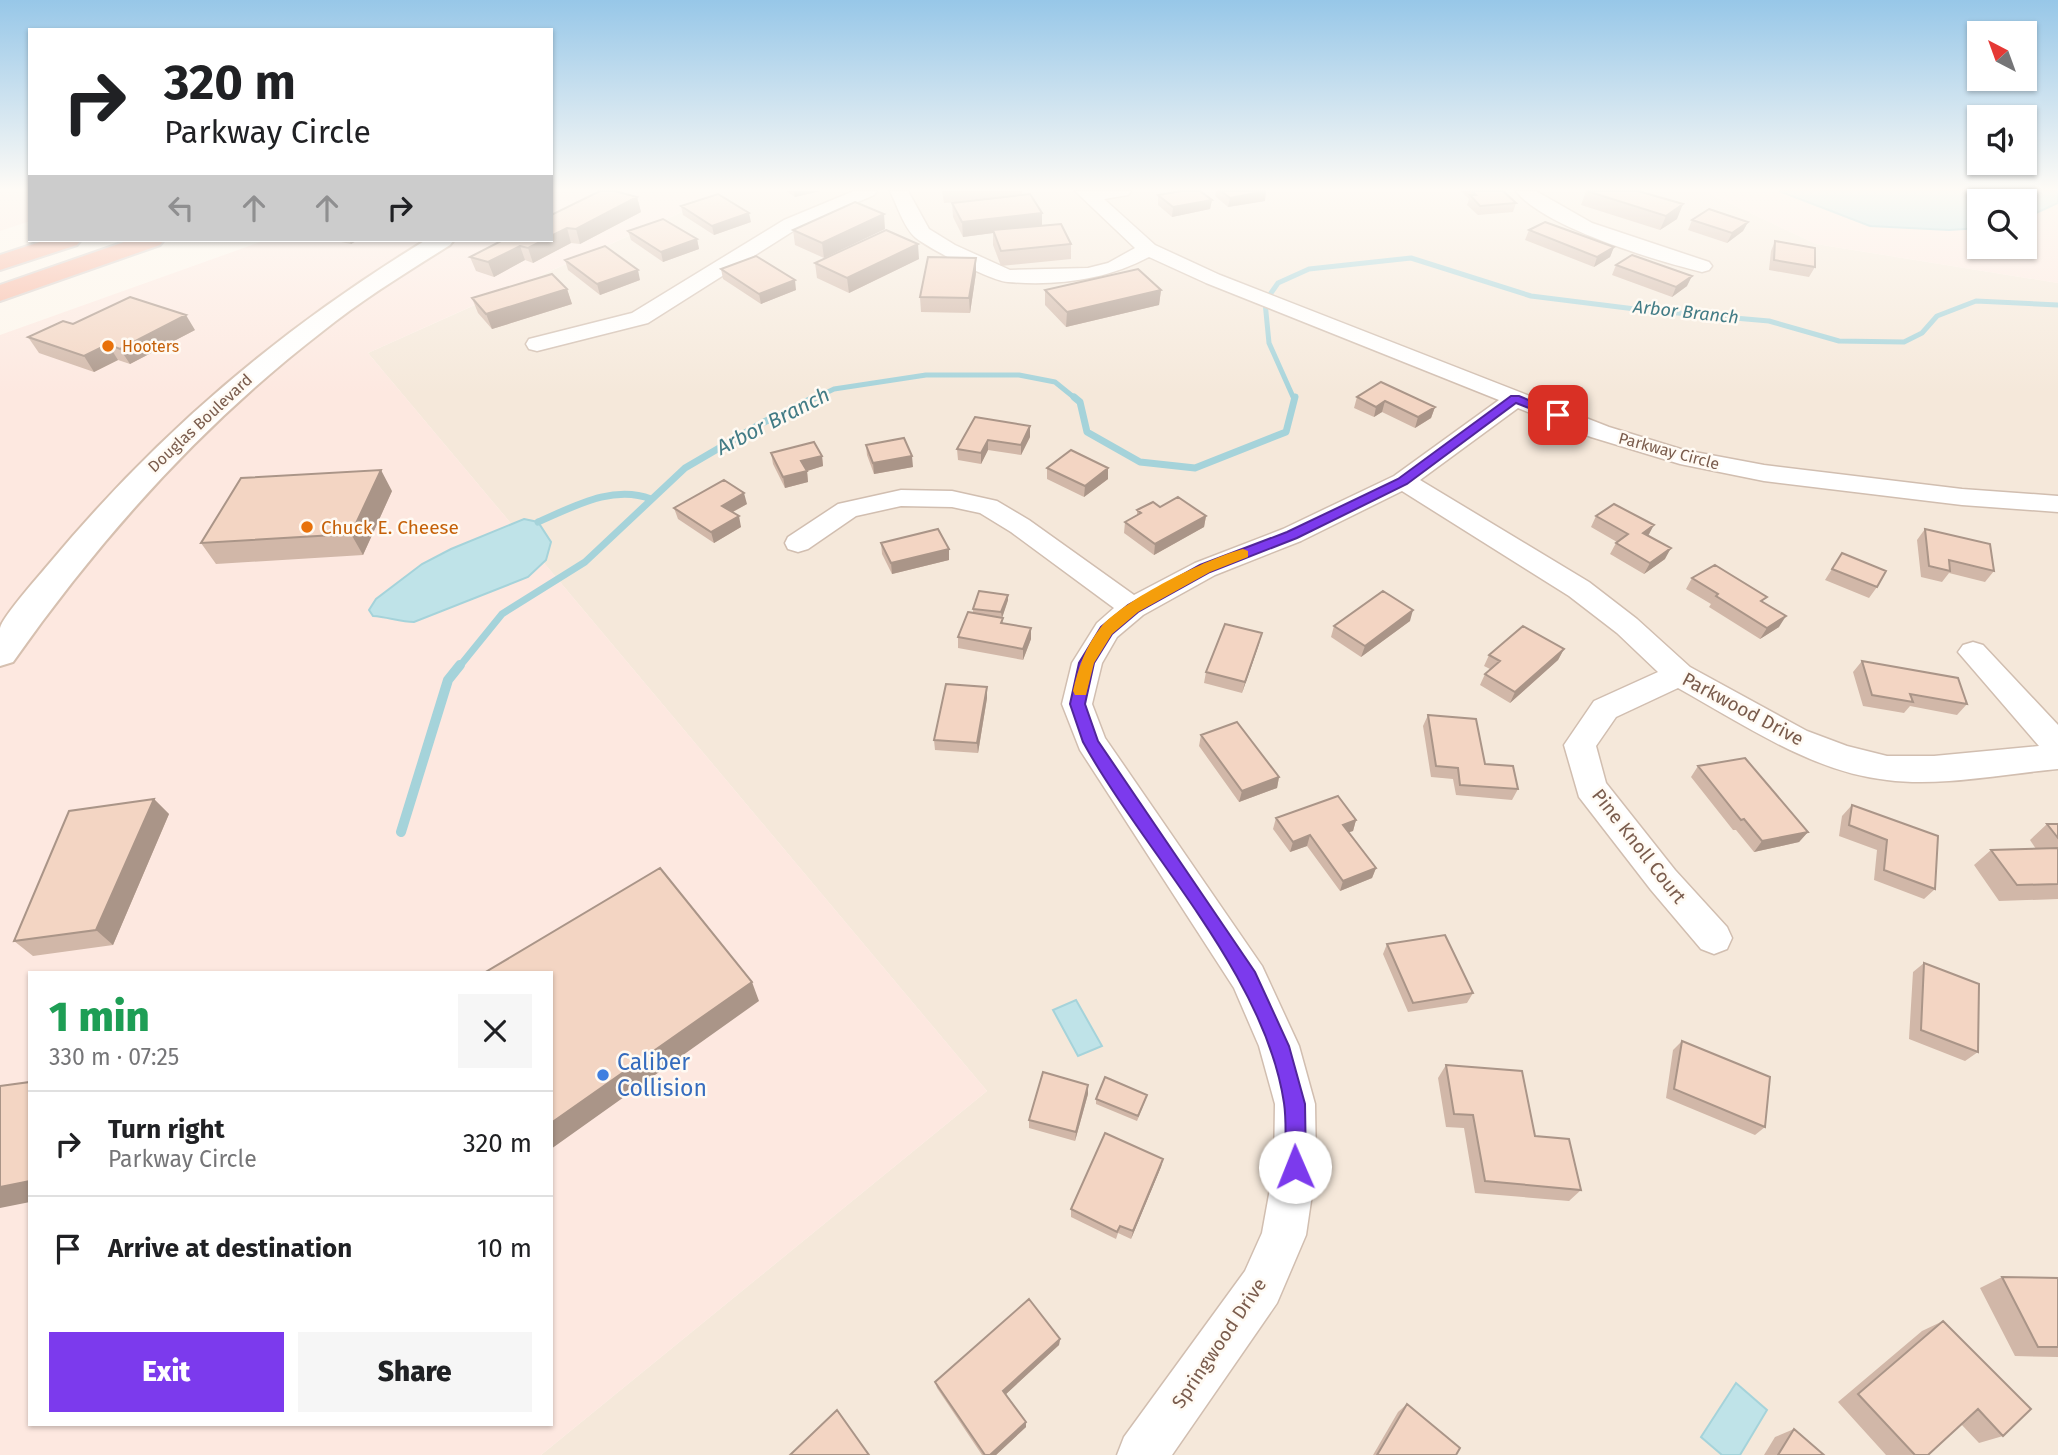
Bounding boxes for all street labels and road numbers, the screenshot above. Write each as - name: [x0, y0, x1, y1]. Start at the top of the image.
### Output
- street label: Douglas Boulevard: [144, 370, 256, 476]
- street label: Parkway Circle: [1617, 428, 1721, 474]
- street label: Parkwood Drive: [1678, 667, 1808, 751]
- street label: Pine Knoll Court: [1587, 784, 1691, 908]
- street label: Springwood Drive: [1167, 1274, 1271, 1412]

